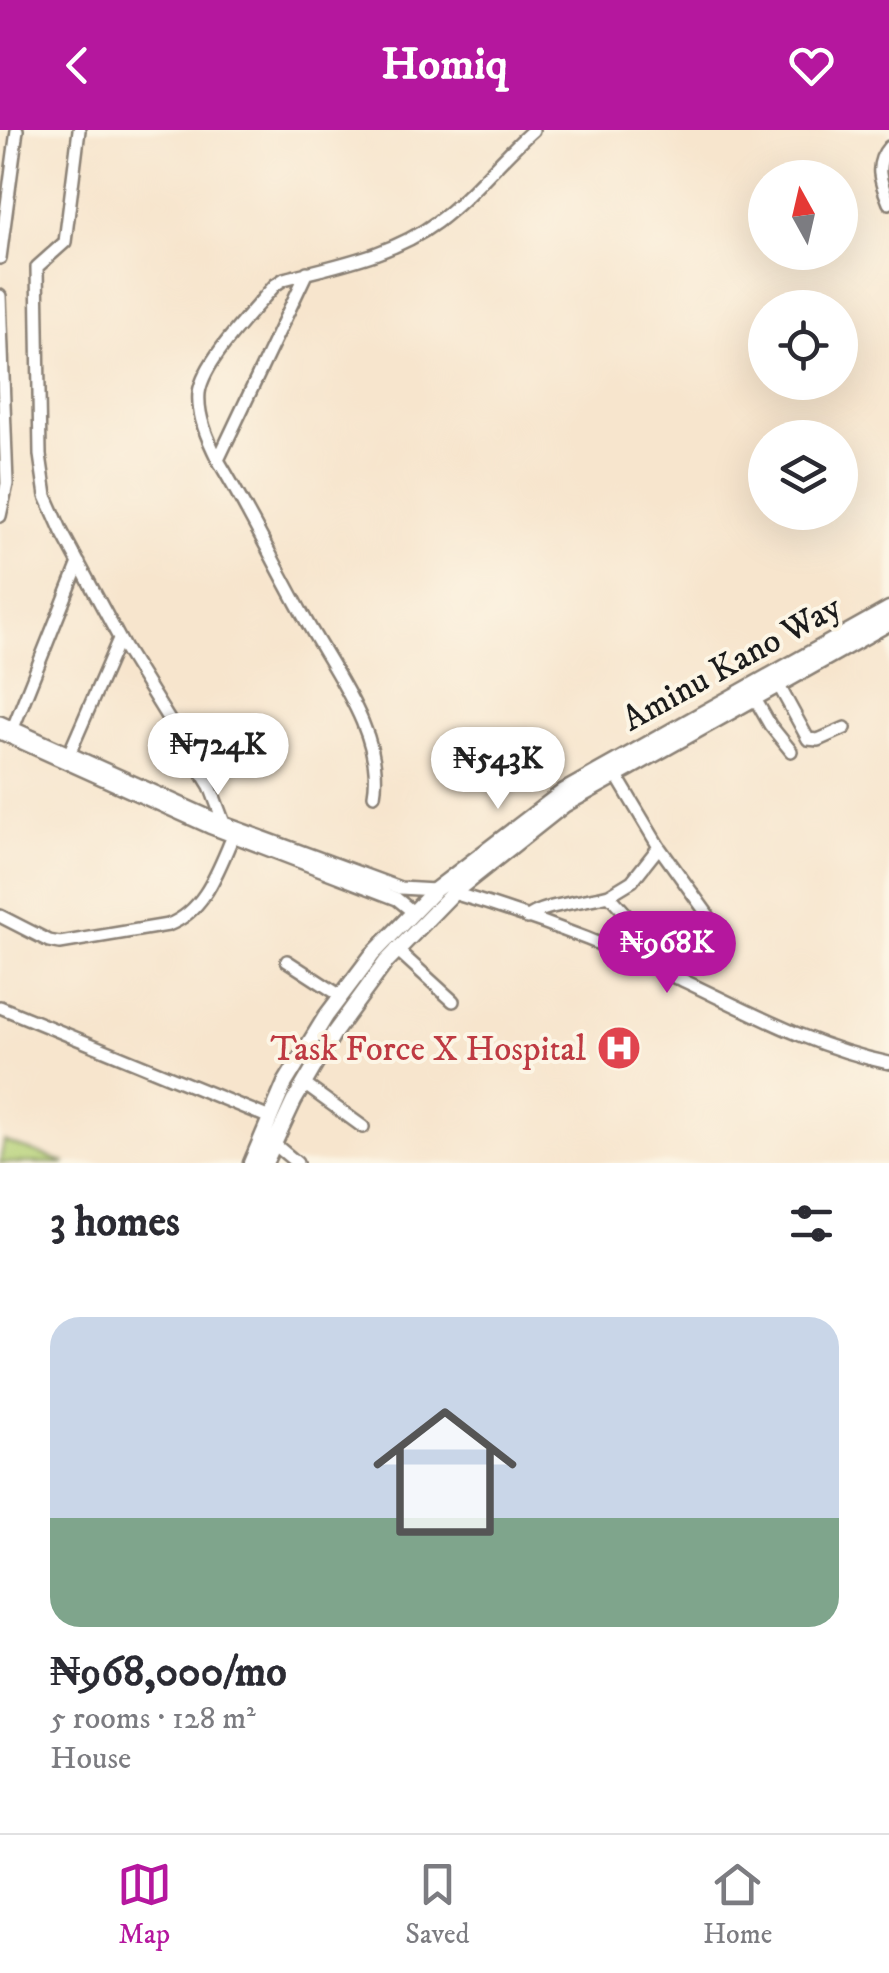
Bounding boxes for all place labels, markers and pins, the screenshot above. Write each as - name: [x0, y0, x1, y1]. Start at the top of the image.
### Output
- pin: ₦724K: [148, 713, 288, 798]
- pin: ₦543K: [428, 727, 568, 812]
- pin: ₦968K: [597, 911, 737, 996]
- hospital icon: Task Force X Hospital: [596, 1025, 642, 1071]
- place label: Task Force X Hospital: [271, 1028, 586, 1072]

